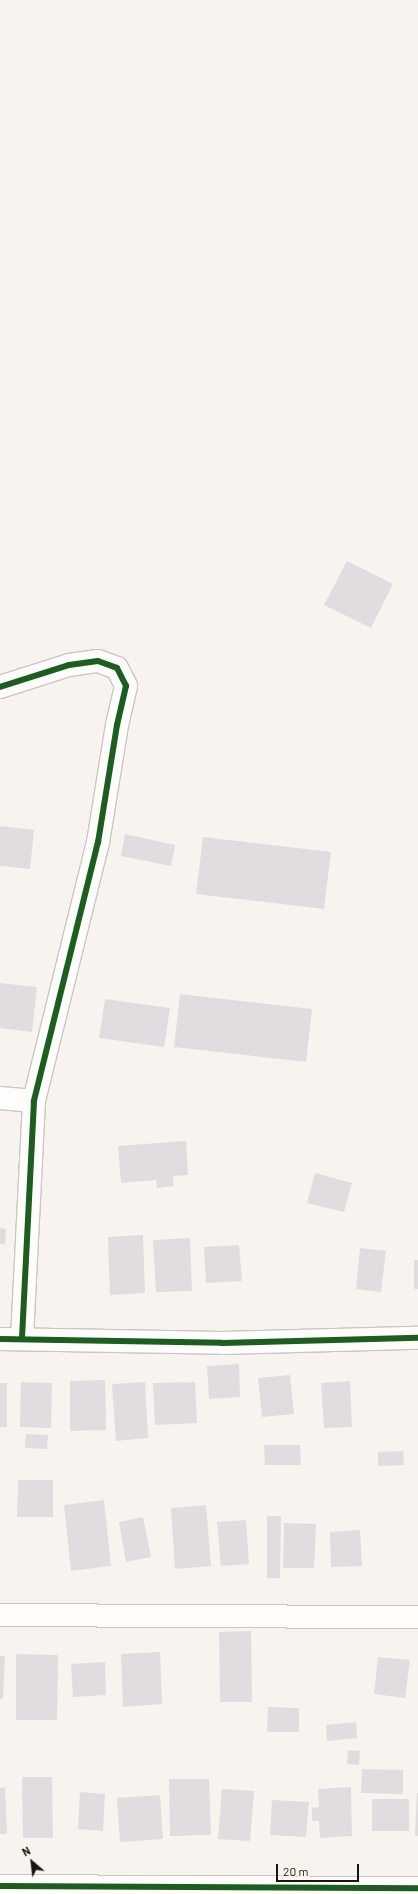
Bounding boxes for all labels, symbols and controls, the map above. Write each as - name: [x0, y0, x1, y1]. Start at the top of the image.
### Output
- north arrow: [12, 1842, 52, 1882]
- text: N: [20, 1844, 32, 1858]
- scale bar: [278, 1856, 361, 1882]
- text: 20 m: [283, 1864, 309, 1878]

